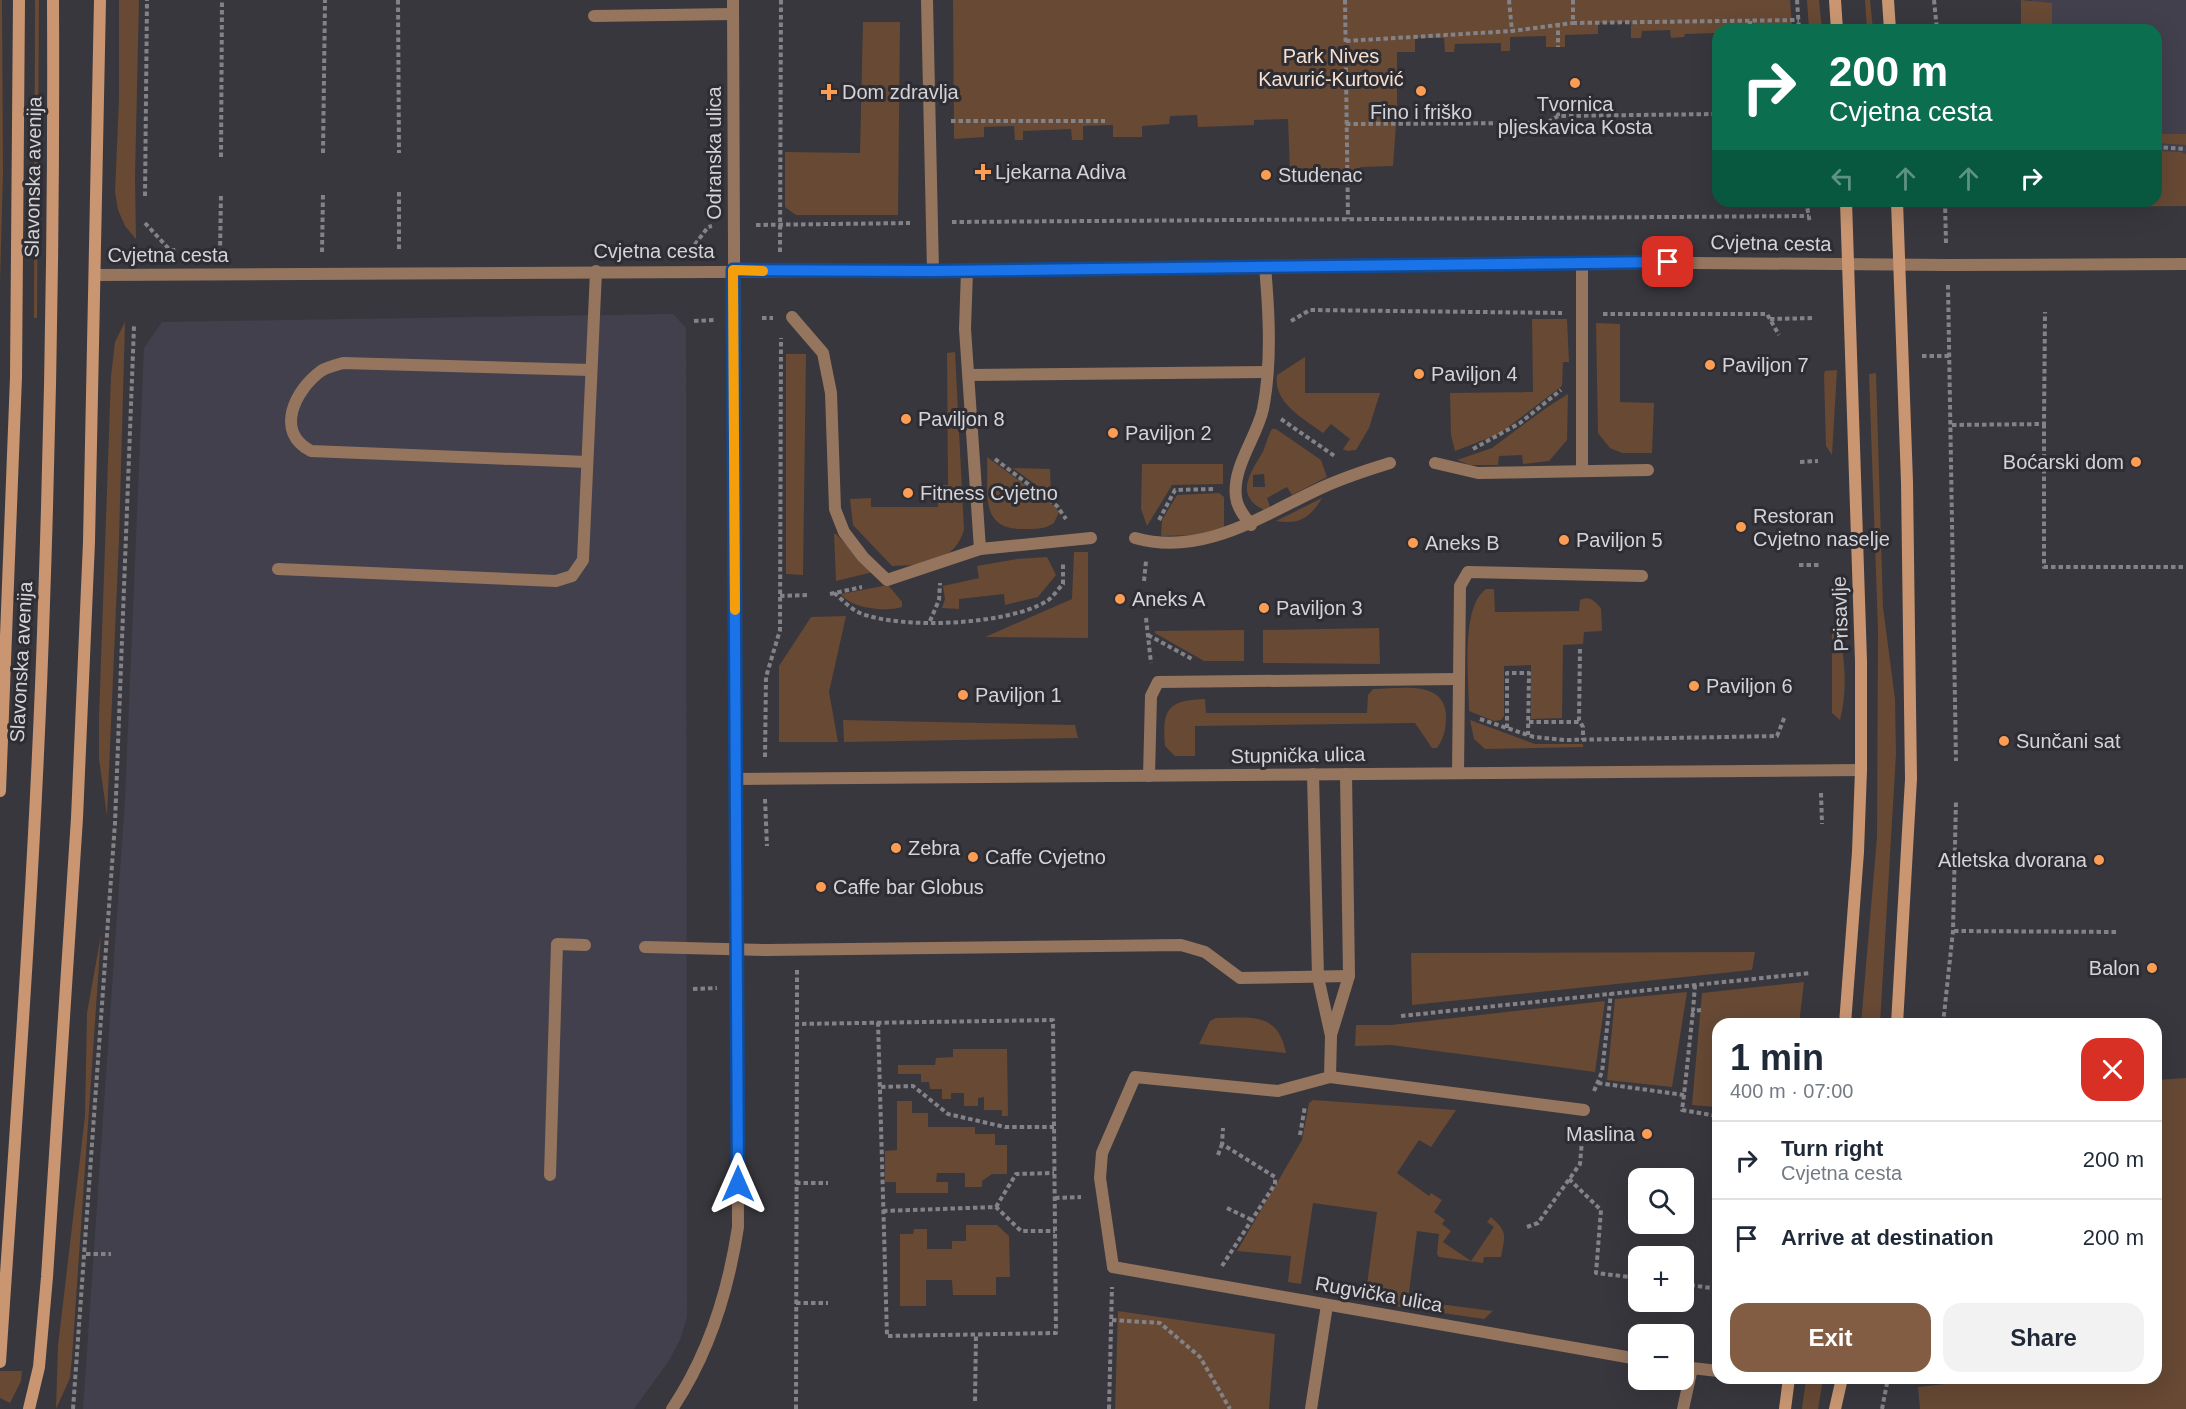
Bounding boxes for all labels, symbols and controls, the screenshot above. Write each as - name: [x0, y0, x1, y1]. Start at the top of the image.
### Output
- park label: Park Nives Kavurić-Kurtović: [1258, 45, 1404, 90]
- icon: right: [1730, 48, 1808, 126]
- text: 200 m: [1829, 48, 1948, 95]
- marker: Tvornica pljeskavica Kosta: [1568, 76, 1582, 90]
- place label: Dom zdravlja: [842, 81, 960, 103]
- marker: Dom zdravlja: [820, 83, 838, 101]
- marker: Fino i friško: [1414, 84, 1428, 98]
- street label: Odranska ulica: [703, 85, 725, 220]
- place label: Tvornica pljeskavica Kosta: [1498, 93, 1653, 138]
- street label: Slavonska avenija: [21, 95, 45, 258]
- text: Cvjetna cesta: [1829, 97, 1993, 127]
- place label: Fino i friško: [1370, 101, 1472, 123]
- place label: Ljekarna Adiva: [995, 161, 1127, 183]
- icon: left: [1826, 162, 1859, 195]
- icon: ahead: [1889, 162, 1922, 195]
- icon: ahead: [1952, 162, 1985, 195]
- icon: right: [2015, 162, 2048, 195]
- place label: Studenac: [1278, 164, 1363, 186]
- marker: Ljekarna Adiva: [976, 165, 990, 179]
- marker: Studenac: [1259, 168, 1273, 182]
- street label: Cvjetna cesta: [1710, 231, 1833, 255]
- pin: [1642, 236, 1693, 287]
- street label: Cvjetna cesta: [593, 240, 715, 262]
- street label: Cvjetna cesta: [107, 244, 229, 266]
- icon: arrive: [1651, 245, 1684, 278]
- place label: Paviljon 7: [1722, 354, 1809, 376]
- marker: Paviljon 7: [1703, 358, 1717, 372]
- place label: Paviljon 4: [1431, 363, 1518, 385]
- marker: Paviljon 4: [1412, 367, 1426, 381]
- place label: Paviljon 8: [918, 408, 1005, 430]
- marker: Paviljon 8: [899, 412, 913, 426]
- place label: Paviljon 2: [1125, 422, 1212, 444]
- marker: Paviljon 2: [1106, 426, 1120, 440]
- place label: Boćarski dom: [2003, 451, 2124, 473]
- marker: Boćarski dom: [2129, 455, 2143, 469]
- place label: Fitness Cvjetno: [920, 482, 1058, 504]
- marker: Fitness Cvjetno: [901, 486, 915, 500]
- place label: Restoran Cvjetno naselje: [1753, 505, 1890, 550]
- marker: Restoran Cvjetno naselje: [1734, 520, 1748, 534]
- place label: Paviljon 5: [1576, 529, 1663, 551]
- place label: Aneks B: [1425, 532, 1499, 554]
- marker: Paviljon 5: [1557, 533, 1571, 547]
- marker: Aneks B: [1406, 536, 1420, 550]
- street label: Prisavlje: [1828, 576, 1852, 652]
- street label: Slavonska avenija: [6, 580, 36, 743]
- place label: Aneks A: [1132, 588, 1206, 610]
- marker: Aneks A: [1113, 592, 1127, 606]
- place label: Paviljon 3: [1276, 597, 1363, 619]
- marker: Paviljon 3: [1257, 601, 1271, 615]
- place label: Paviljon 6: [1706, 675, 1793, 697]
- marker: Paviljon 6: [1687, 679, 1701, 693]
- place label: Paviljon 1: [975, 684, 1062, 706]
- marker: Paviljon 1: [956, 688, 970, 702]
- place label: Sunčani sat: [2016, 730, 2121, 752]
- marker: Sunčani sat: [1997, 734, 2011, 748]
- street label: Stupnička ulica: [1231, 743, 1366, 767]
- place label: Zebra: [908, 837, 961, 859]
- marker: Zebra: [889, 841, 903, 855]
- place label: Caffe Cvjetno: [985, 846, 1106, 868]
- place label: Atletska dvorana: [1938, 849, 2088, 871]
- marker: Caffe Cvjetno: [966, 850, 980, 864]
- marker: Atletska dvorana: [2092, 853, 2106, 867]
- place label: Caffe bar Globus: [833, 876, 984, 898]
- marker: Caffe bar Globus: [814, 880, 828, 894]
- place label: Balon: [2089, 957, 2140, 979]
- marker: Balon: [2145, 961, 2159, 975]
- text: 1 min: [1730, 1037, 1824, 1078]
- button: close: [2081, 1038, 2144, 1101]
- text: 400 m · 07:00: [1730, 1080, 1853, 1102]
- place label: Maslina: [1566, 1123, 1636, 1145]
- marker: Maslina: [1640, 1127, 1654, 1141]
- text: Turn right: [1781, 1136, 1883, 1161]
- icon: right: [1730, 1144, 1763, 1177]
- text: 200 m: [2083, 1147, 2144, 1172]
- position arrow: [706, 1152, 770, 1216]
- text: Cvjetna cesta: [1781, 1162, 1902, 1184]
- map controls: [1628, 1168, 1694, 1390]
- button: search: [1628, 1168, 1694, 1234]
- icon: arrive: [1730, 1222, 1763, 1255]
- text: Arrive at destination: [1781, 1225, 1994, 1250]
- text: 200 m: [2083, 1225, 2144, 1250]
- button: +: [1628, 1246, 1694, 1312]
- street label: Rugvička ulica: [1314, 1272, 1445, 1316]
- button: Exit: [1730, 1303, 1931, 1372]
- button: Share: [1943, 1303, 2144, 1372]
- button: −: [1628, 1324, 1694, 1390]

